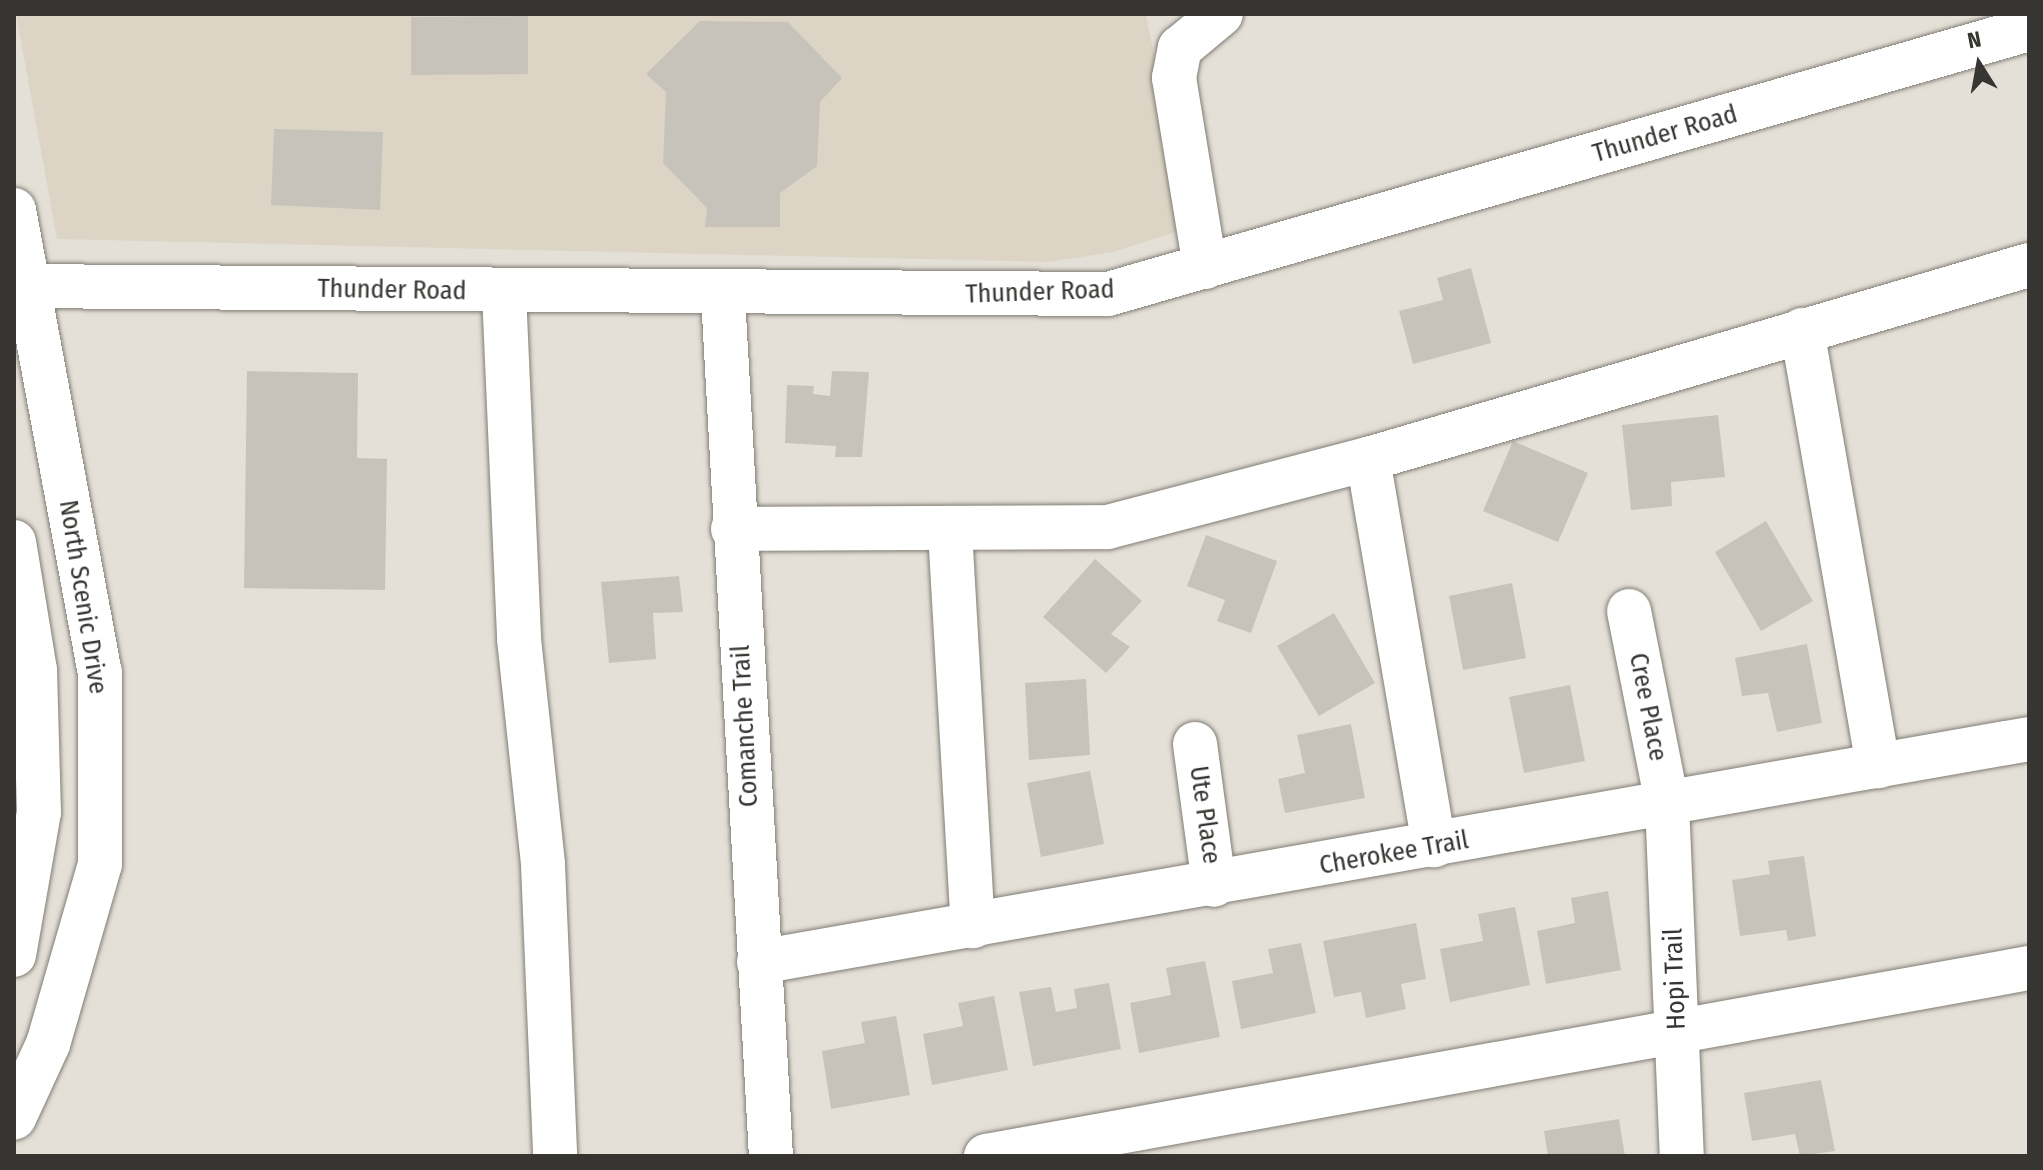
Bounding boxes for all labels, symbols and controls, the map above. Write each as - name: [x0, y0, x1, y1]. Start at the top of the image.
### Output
- north arrow: [1939, 24, 2019, 104]
- text: N: [1965, 25, 1983, 54]
- street label: Thunder Road: [1589, 98, 1741, 170]
- street label: Thunder Road: [317, 273, 467, 307]
- street label: Thunder Road: [965, 274, 1115, 310]
- street label: North Scenic Drive: [52, 498, 114, 696]
- street label: Comanche Trail: [725, 644, 765, 808]
- street label: Cree Place: [1622, 650, 1674, 764]
- street label: Ute Place: [1183, 764, 1227, 866]
- street label: Cherokee Trail: [1317, 825, 1471, 881]
- street label: Hopi Trail: [1658, 928, 1692, 1030]

